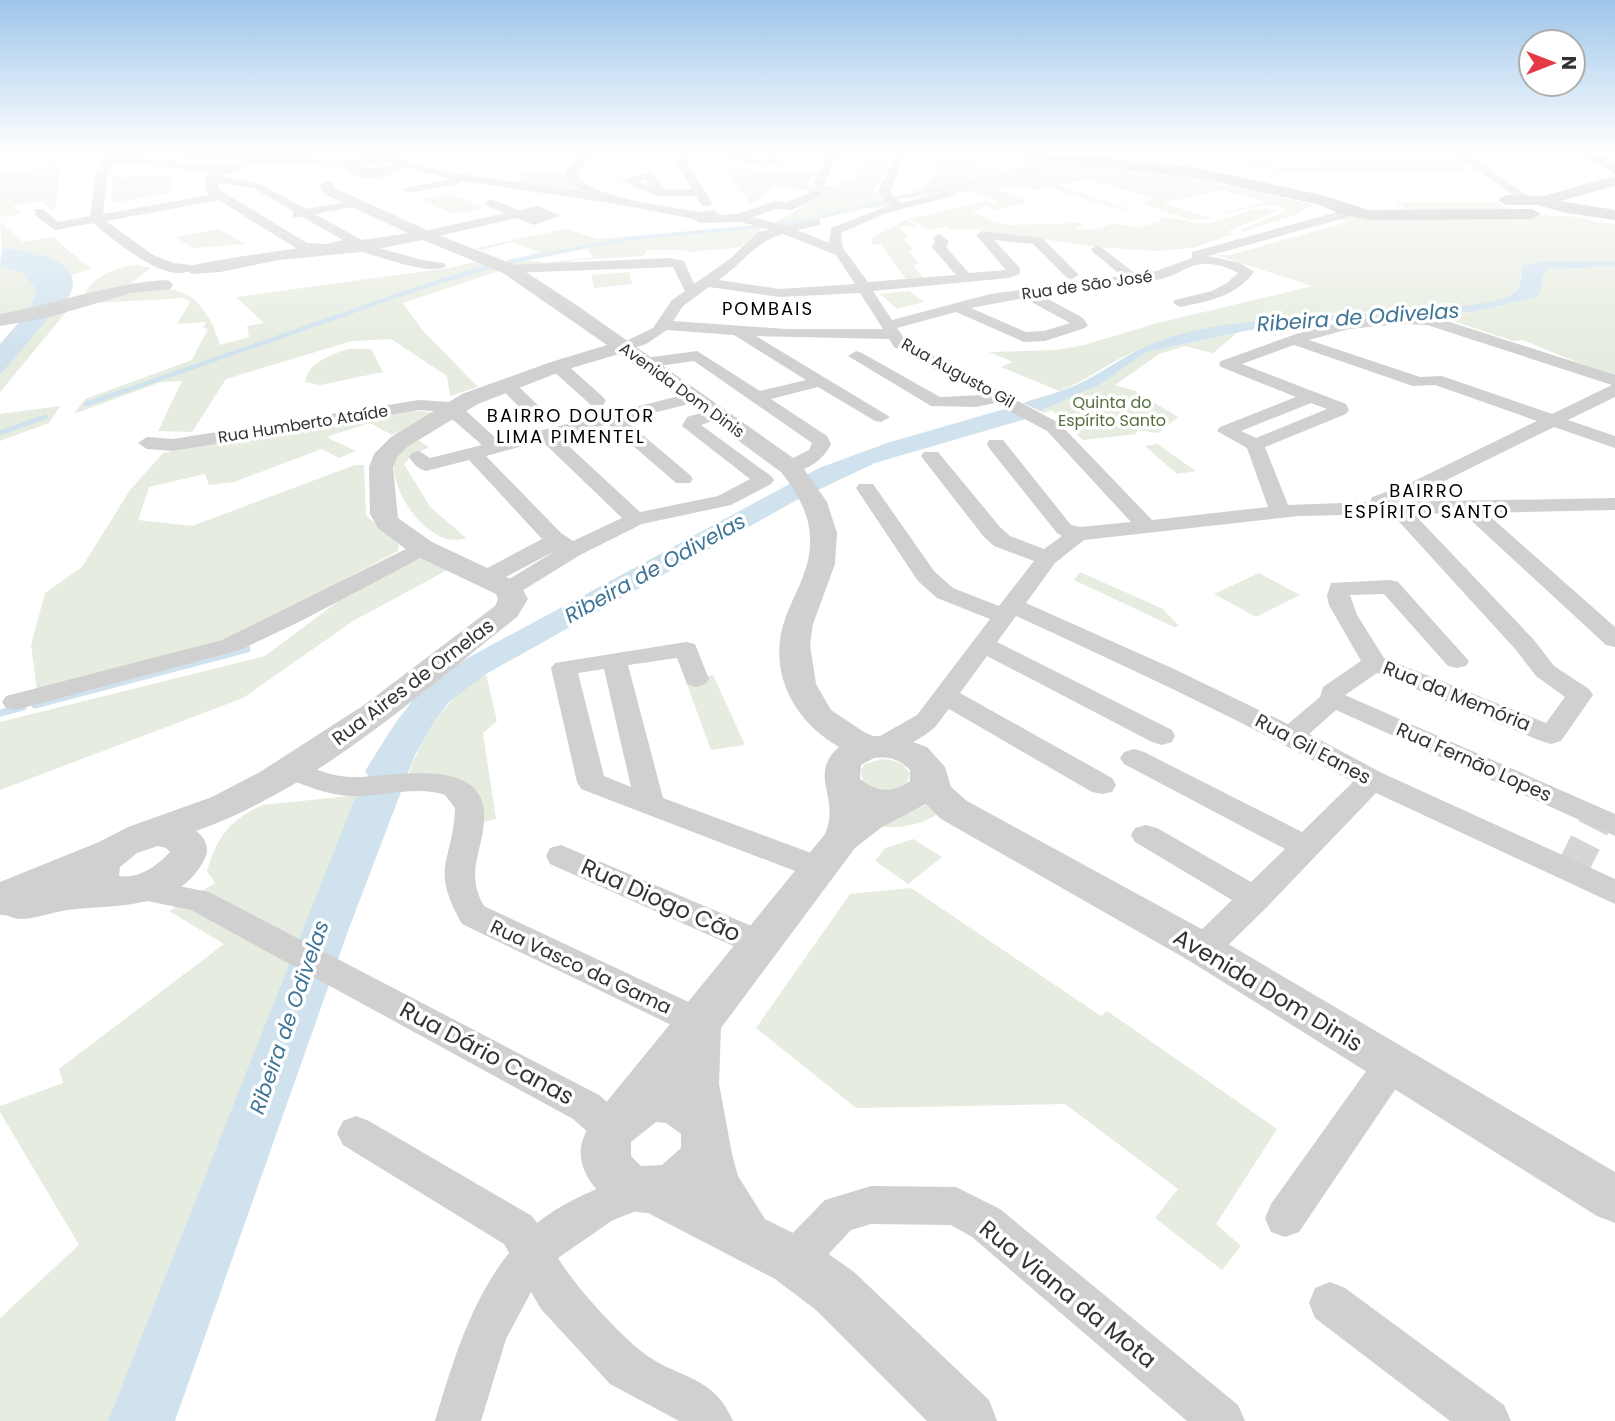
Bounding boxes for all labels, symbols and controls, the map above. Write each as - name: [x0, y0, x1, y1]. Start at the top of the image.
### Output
- north arrow: [1517, 28, 1587, 98]
- text: N: [1555, 56, 1582, 70]
- street label: Rua de São José: [1020, 264, 1154, 306]
- water label: Ribeira de Odivelas: [1256, 295, 1460, 339]
- district label: POMBAIS: [722, 296, 814, 321]
- street label: Rua Augusto Gil: [897, 332, 1019, 414]
- street label: Avenida Dom Dinis: [615, 337, 749, 443]
- park label: Quinta do Espírito Santo: [1058, 391, 1166, 432]
- street label: Rua Humberto Ataíde: [216, 399, 390, 449]
- district label: BAIRRO DOUTOR LIMA PIMENTEL: [487, 403, 655, 449]
- district label: BAIRRO ESPÍRITO SANTO: [1344, 478, 1510, 524]
- water label: Ribeira de Odivelas: [559, 506, 751, 630]
- street label: Rua Aires de Ornelas: [327, 612, 499, 752]
- street label: Rua da Memória: [1379, 654, 1535, 738]
- street label: Rua Gil Eanes: [1250, 707, 1376, 791]
- street label: Rua Fernão Lopes: [1392, 716, 1556, 808]
- street label: Rua Diogo Cão: [576, 851, 746, 949]
- street label: Rua Vasco da Gama: [486, 913, 676, 1021]
- water label: Ribeira de Odivelas: [242, 916, 336, 1118]
- street label: Avenida Dom Dinis: [1167, 921, 1369, 1059]
- street label: Rua Dário Canas: [394, 994, 580, 1112]
- street label: Rua Viana da Mota: [973, 1213, 1163, 1375]

